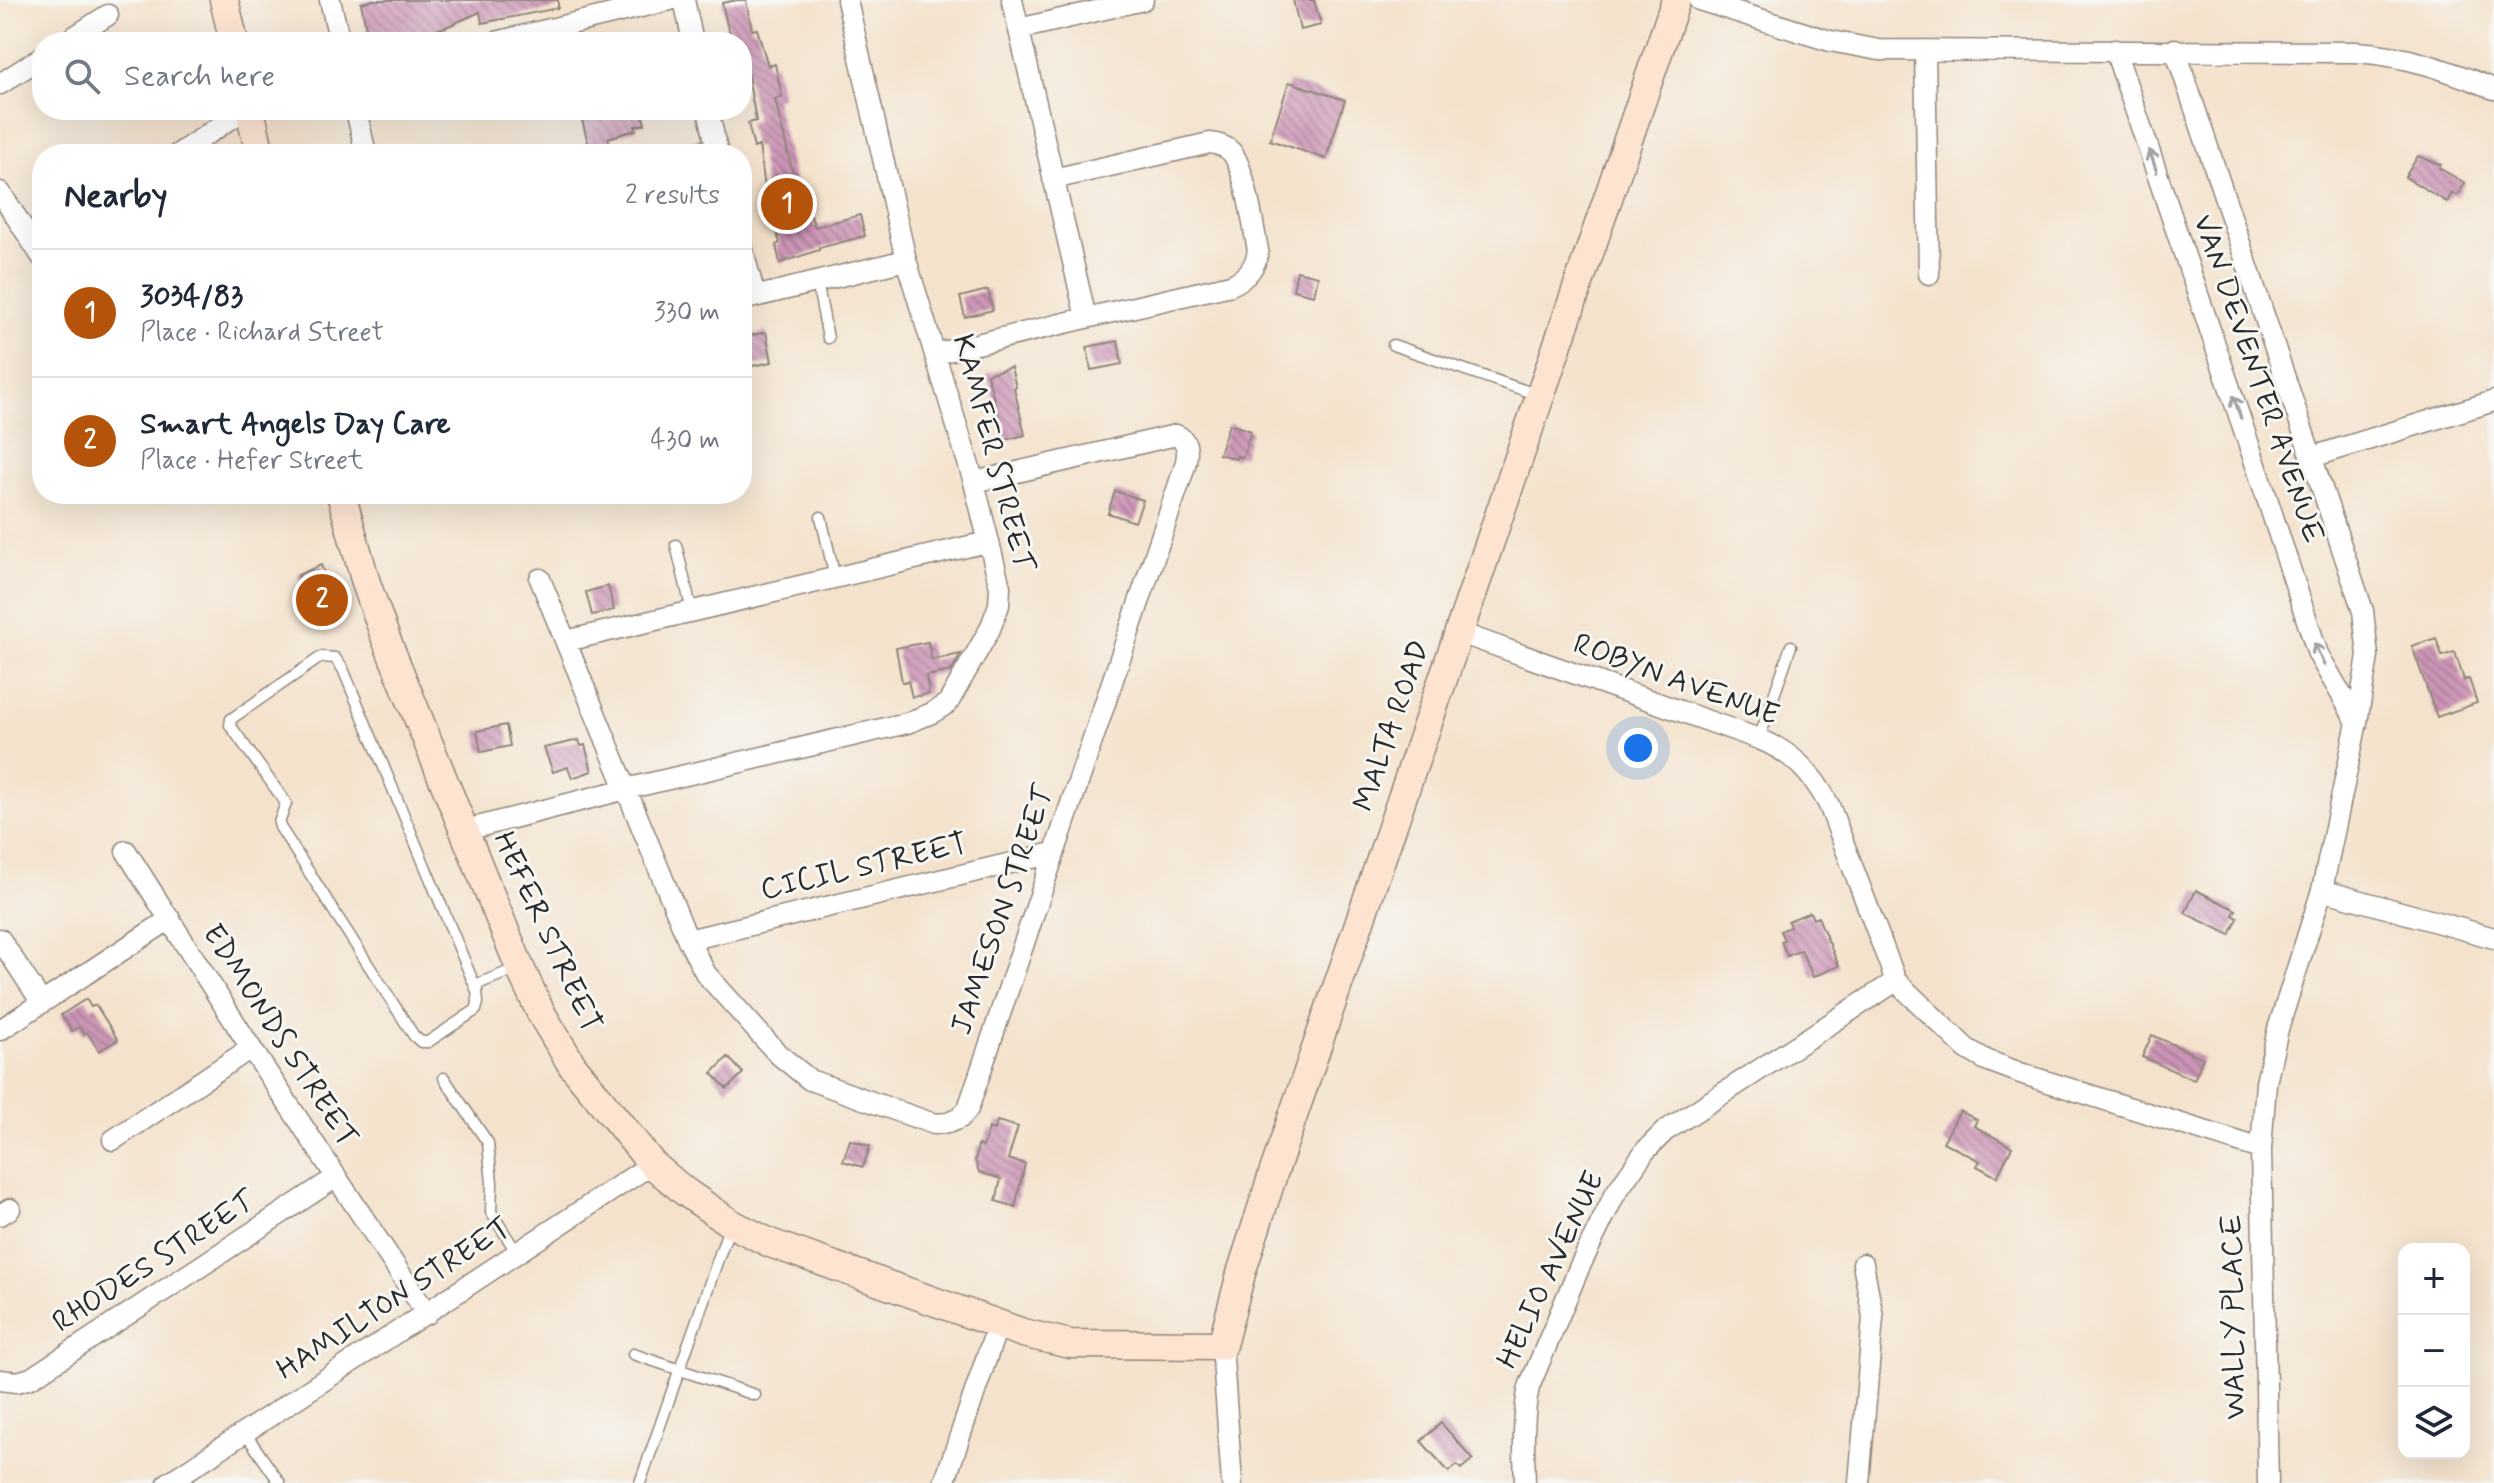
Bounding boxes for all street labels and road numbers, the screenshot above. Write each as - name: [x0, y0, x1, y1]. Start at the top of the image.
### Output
- street label: VAN DEVENTER AVENUE: [2183, 209, 2333, 549]
- street label: KAMFER STREET: [943, 330, 1044, 577]
- street label: ROBYN AVENUE: [1568, 625, 1784, 735]
- street label: MALTA ROAD: [1345, 635, 1439, 817]
- street label: JAMESON STREET: [942, 779, 1065, 1040]
- street label: CICIL STREET: [757, 824, 971, 910]
- street label: HEFER STREET: [483, 825, 611, 1039]
- street label: EDMONDS STREET: [193, 917, 367, 1155]
- street label: HELIO AVENUE: [1488, 1165, 1614, 1375]
- street label: RHODES STREET: [45, 1181, 264, 1342]
- street label: HAMILTON STREET: [269, 1209, 519, 1389]
- street label: WALLY PLACE: [2213, 1214, 2255, 1420]

